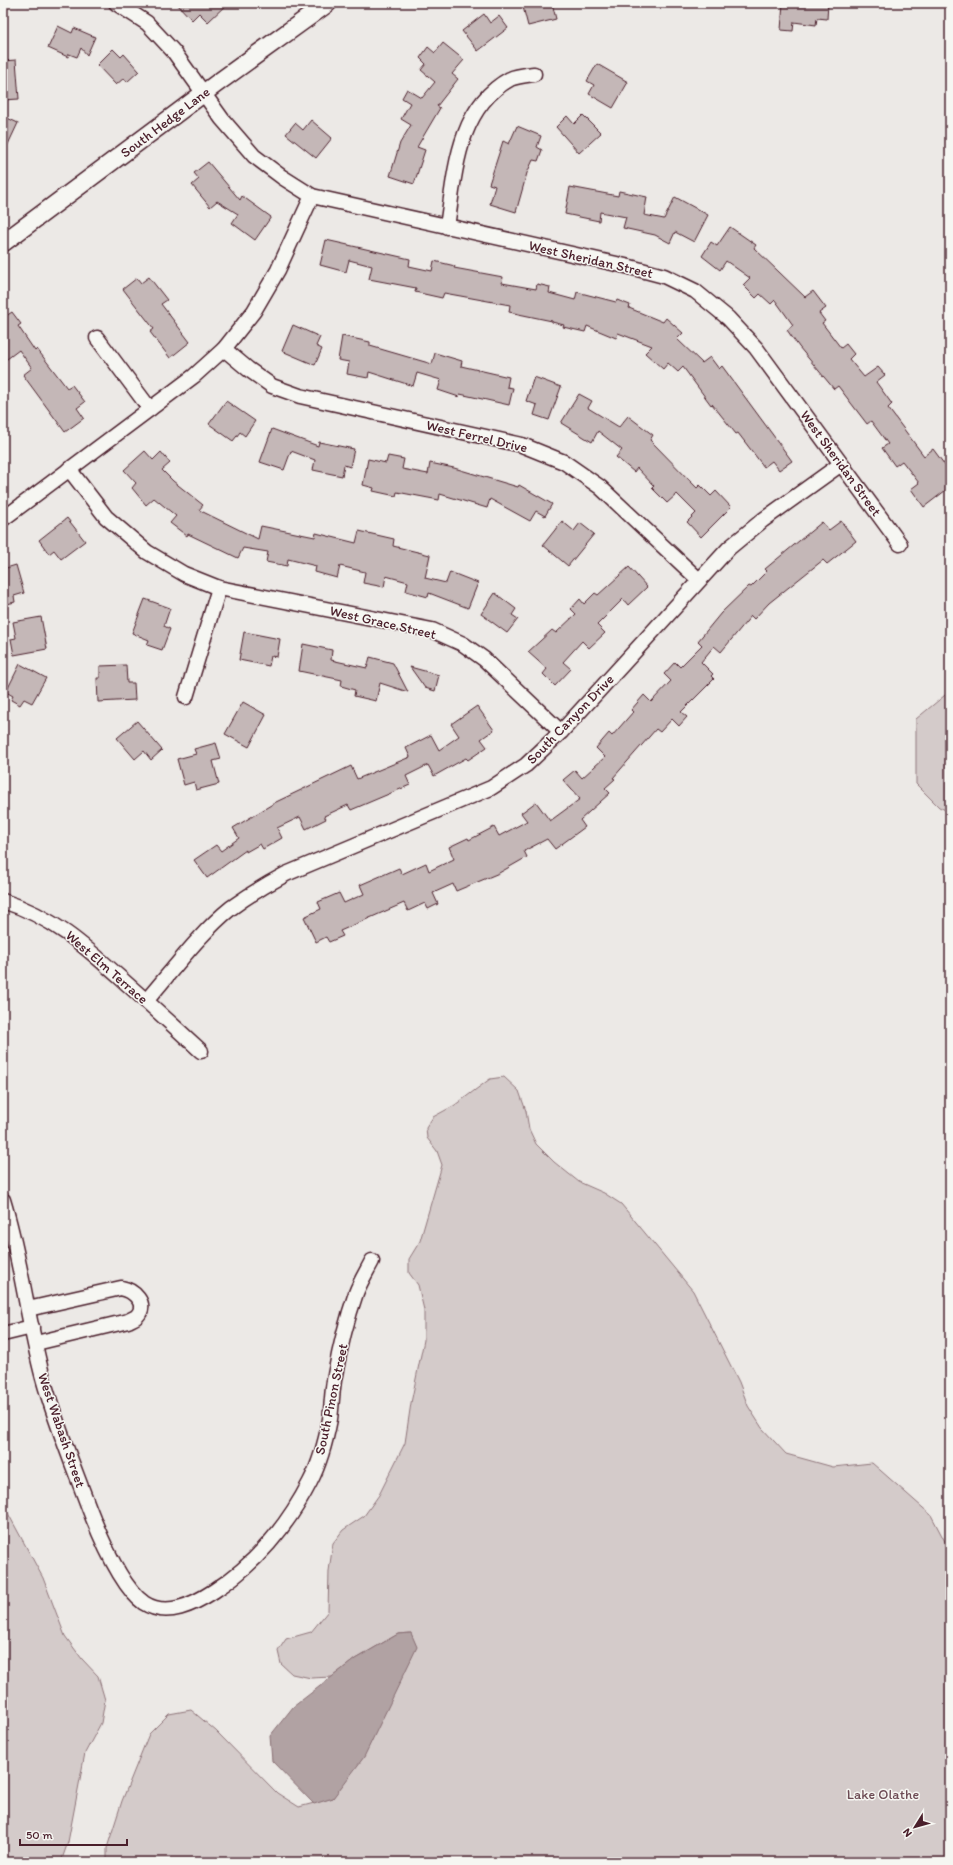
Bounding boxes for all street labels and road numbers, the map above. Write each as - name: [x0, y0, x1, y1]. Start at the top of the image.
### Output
- street label: South Hedge Lane: [117, 83, 214, 162]
- street label: West Sheridan Street: [527, 237, 655, 282]
- street label: West Sheridan Street: [796, 407, 885, 520]
- street label: West Ferrel Drive: [425, 417, 529, 456]
- street label: West Grace Street: [328, 602, 438, 643]
- street label: South Canyon Drive: [523, 671, 618, 768]
- street label: West Elm Terrace: [62, 927, 152, 1008]
- street label: South Pinon Street: [311, 1342, 352, 1456]
- street label: West Wabash Street: [34, 1371, 89, 1490]

